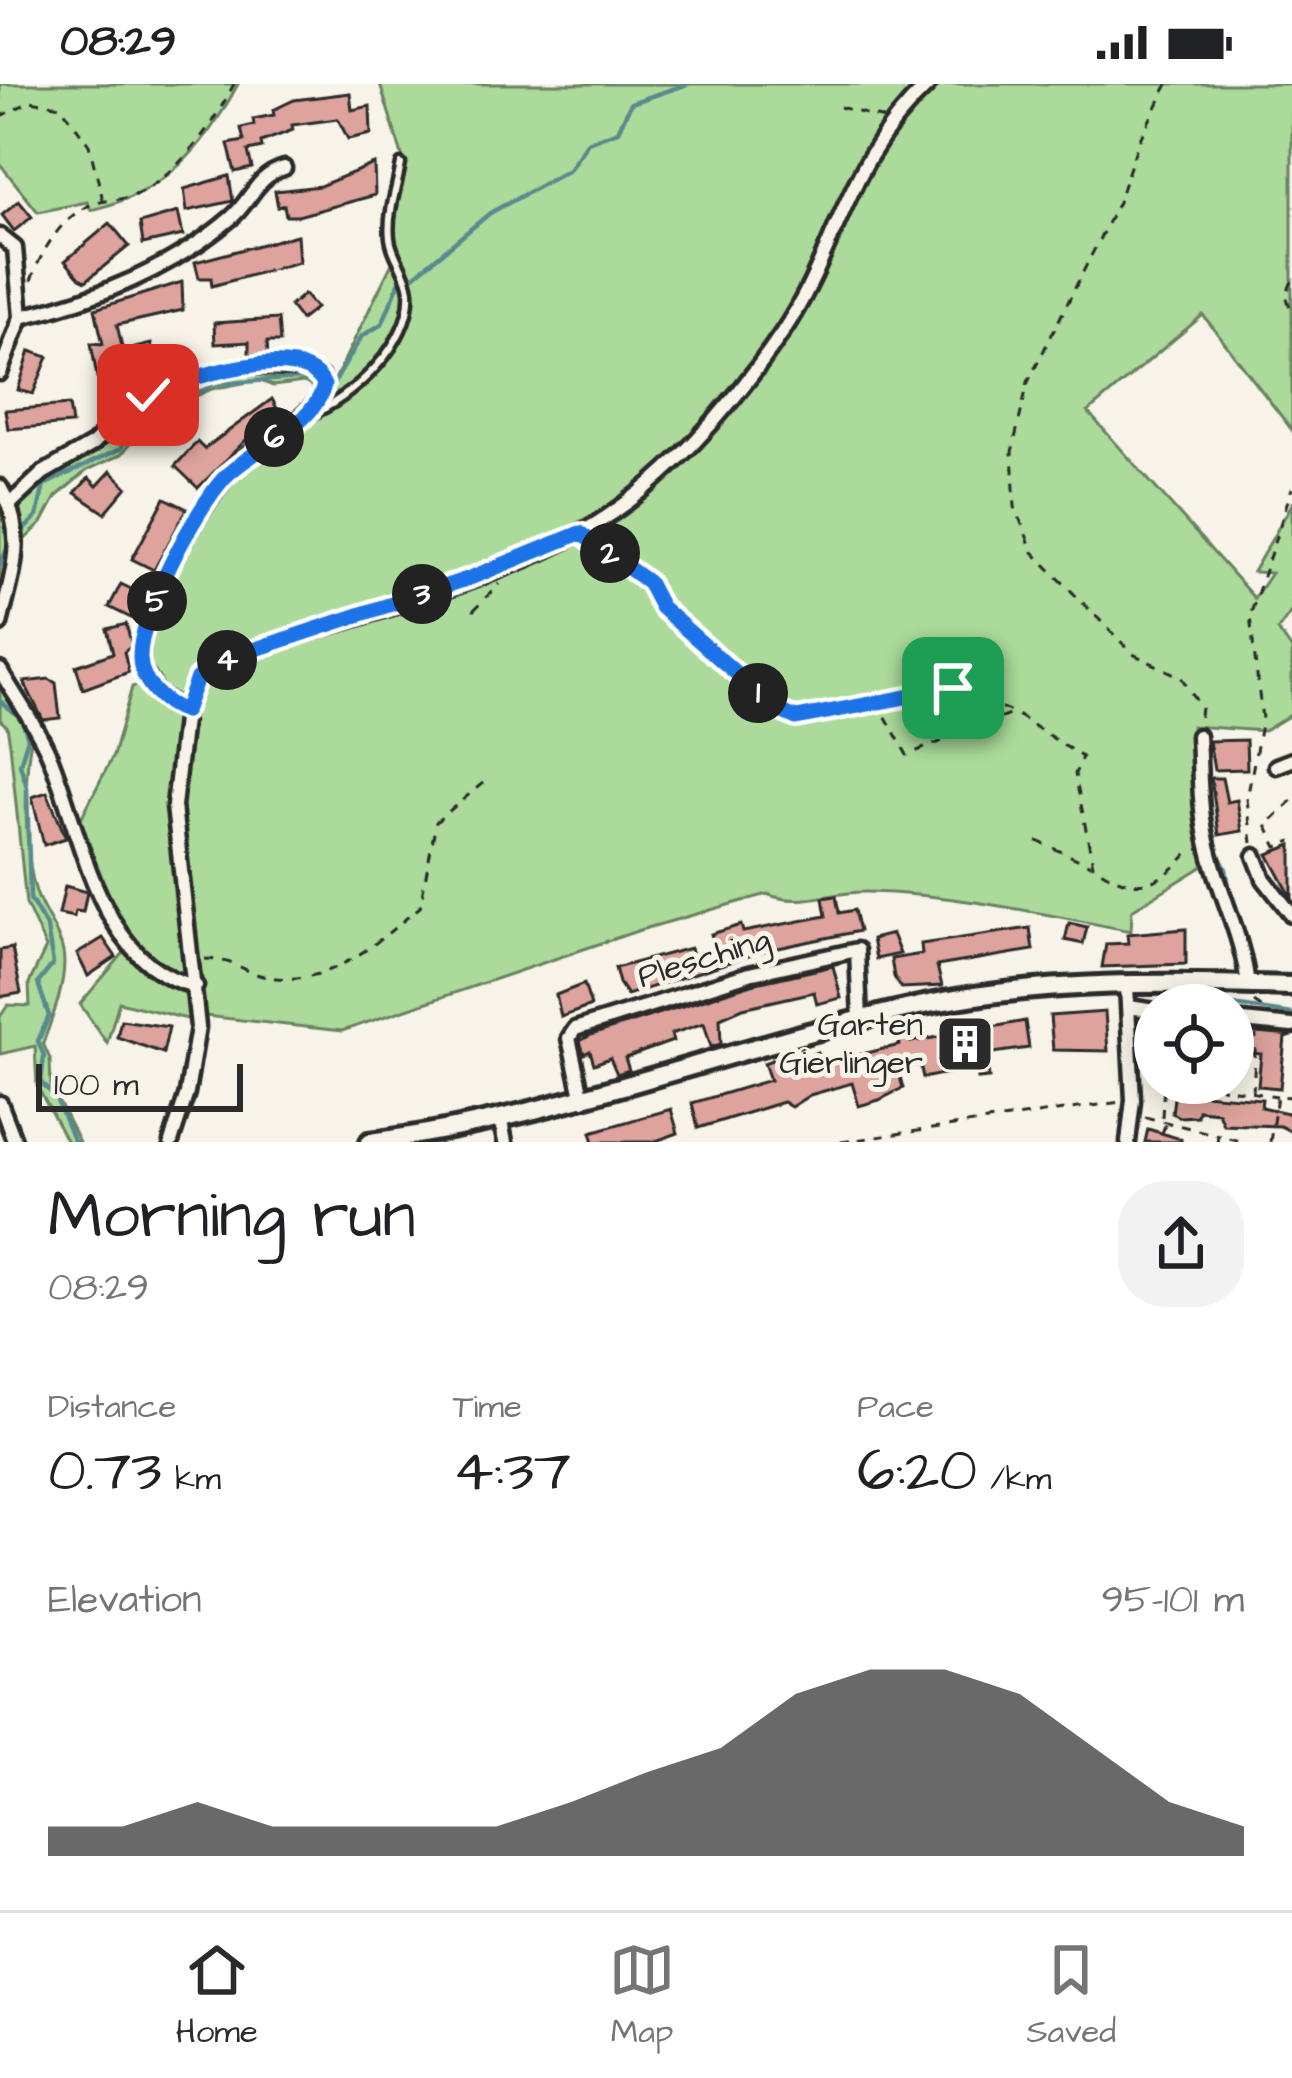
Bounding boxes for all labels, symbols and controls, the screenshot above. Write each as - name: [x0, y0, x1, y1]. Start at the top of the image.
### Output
- text: 08:29: [60, 11, 176, 73]
- pin: [97, 344, 199, 446]
- icon: check: [115, 362, 181, 428]
- pin: 6: [244, 407, 304, 467]
- text: 6: [264, 414, 284, 460]
- pin: 2: [580, 523, 640, 583]
- text: 2: [601, 530, 619, 576]
- pin: 3: [392, 564, 452, 624]
- pin: 5: [127, 571, 187, 631]
- text: 3: [414, 571, 430, 617]
- text: 5: [145, 578, 169, 624]
- pin: 4: [197, 630, 257, 690]
- text: 4: [216, 637, 238, 683]
- pin: [902, 637, 1004, 739]
- icon: arrive: [920, 655, 986, 721]
- pin: 1: [728, 663, 788, 723]
- text: 1: [756, 670, 760, 716]
- street label: Plesching: [632, 916, 777, 1002]
- map controls: [1134, 984, 1254, 1104]
- button: locate: [1134, 984, 1254, 1104]
- place label: Garten Gierlinger: [779, 1002, 923, 1088]
- building icon: Garten Gierlinger: [934, 1013, 996, 1075]
- scale bar: [36, 1058, 243, 1111]
- text: 100 m: [54, 1062, 139, 1108]
- text: Morning run: [48, 1171, 416, 1263]
- button: share: [1118, 1181, 1244, 1307]
- text: 08:29: [48, 1262, 149, 1316]
- text: Distance: [48, 1384, 176, 1430]
- text: Time: [453, 1384, 522, 1430]
- text: Pace: [857, 1384, 934, 1430]
- text: 0.73: [48, 1430, 162, 1513]
- text: 4:37: [453, 1430, 571, 1513]
- text: 6:20: [857, 1430, 977, 1513]
- text: km: [162, 1456, 221, 1502]
- text: /km: [977, 1456, 1051, 1502]
- text: Elevation: [48, 1574, 202, 1628]
- text: 95–101 m: [1102, 1574, 1244, 1628]
- tab: Home: [176, 1937, 258, 2055]
- tab: Map: [609, 1937, 675, 2055]
- tab: Saved: [1026, 1937, 1116, 2055]

